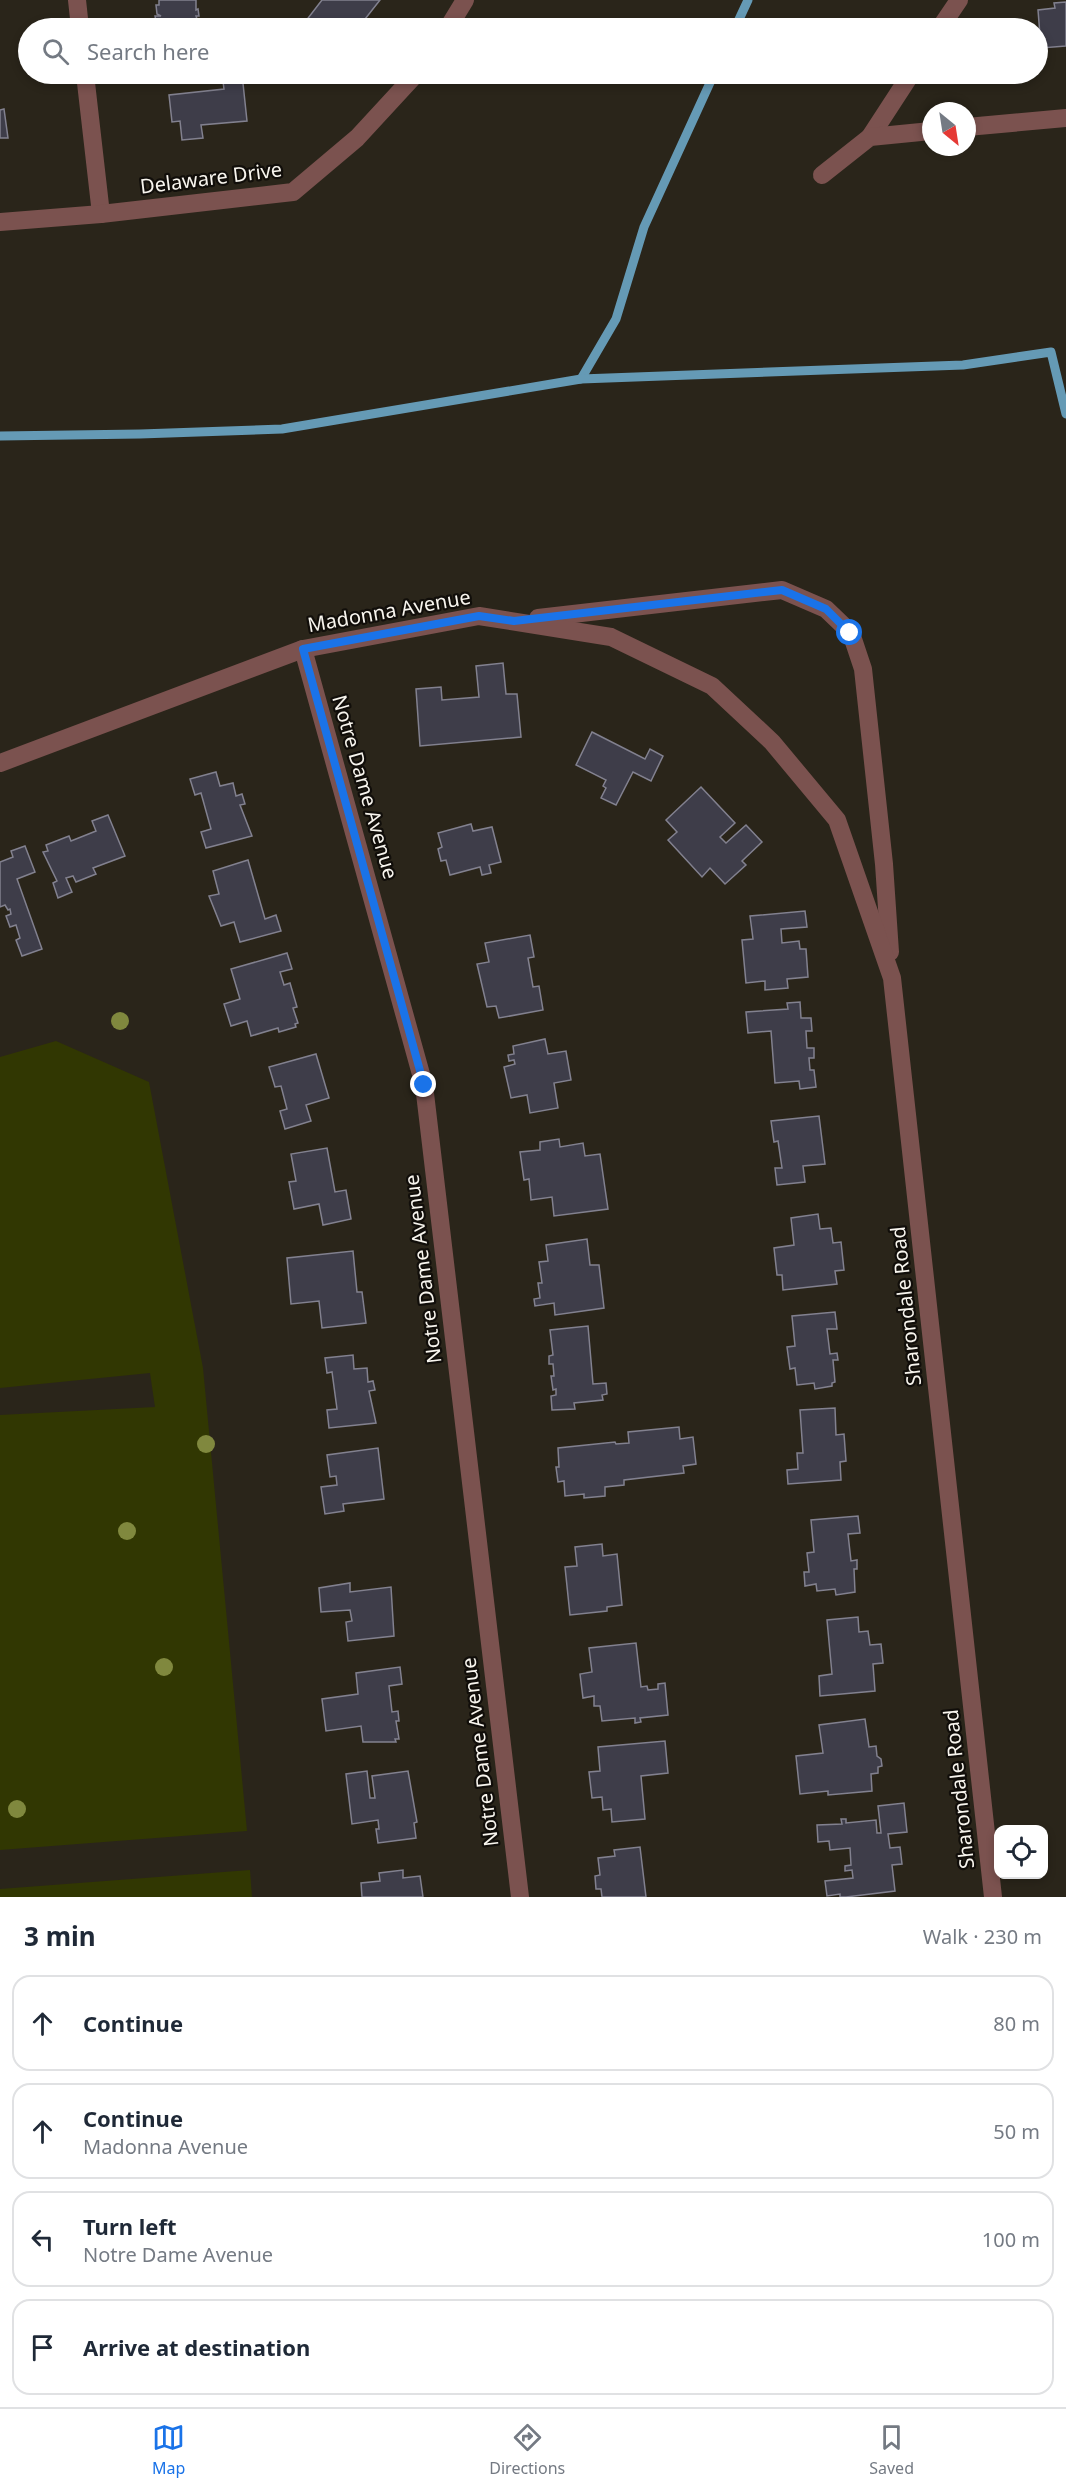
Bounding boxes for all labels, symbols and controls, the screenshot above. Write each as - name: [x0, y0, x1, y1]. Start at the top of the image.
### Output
- search box: [18, 18, 1048, 84]
- icon: search: [39, 35, 72, 68]
- text: Search here: [87, 36, 209, 66]
- north arrow: [922, 102, 976, 156]
- street label: Delaware Drive: [138, 155, 284, 200]
- street label: Madonna Avenue: [305, 583, 473, 638]
- route start: [836, 619, 862, 645]
- street label: Notre Dame Avenue: [326, 692, 405, 882]
- route end: [410, 1071, 436, 1097]
- street label: Notre Dame Avenue: [398, 1173, 447, 1365]
- street label: Sharondale Road: [884, 1225, 927, 1387]
- street label: Notre Dame Avenue: [455, 1656, 504, 1848]
- street label: Sharondale Road: [937, 1708, 980, 1870]
- map controls: [994, 1825, 1048, 1879]
- button: locate: [994, 1825, 1048, 1879]
- text: 3 min: [24, 1918, 96, 1954]
- text: Walk · 230 m: [923, 1923, 1042, 1950]
- icon: ahead: [26, 2007, 59, 2040]
- text: Continue: [83, 2008, 183, 2038]
- text: 80 m: [993, 2010, 1040, 2037]
- text: Continue: [83, 2103, 183, 2133]
- icon: ahead: [26, 2115, 59, 2148]
- text: 50 m: [993, 2118, 1040, 2145]
- text: Madonna Avenue: [83, 2133, 248, 2160]
- text: Turn left: [83, 2211, 177, 2241]
- icon: left: [26, 2223, 59, 2256]
- text: 100 m: [982, 2226, 1040, 2253]
- text: Notre Dame Avenue: [83, 2241, 273, 2268]
- icon: arrive: [26, 2331, 59, 2364]
- text: Arrive at destination: [83, 2332, 310, 2362]
- tab: Map: [152, 2421, 185, 2479]
- tab: Directions: [489, 2421, 565, 2479]
- tab: Saved: [869, 2421, 914, 2479]

